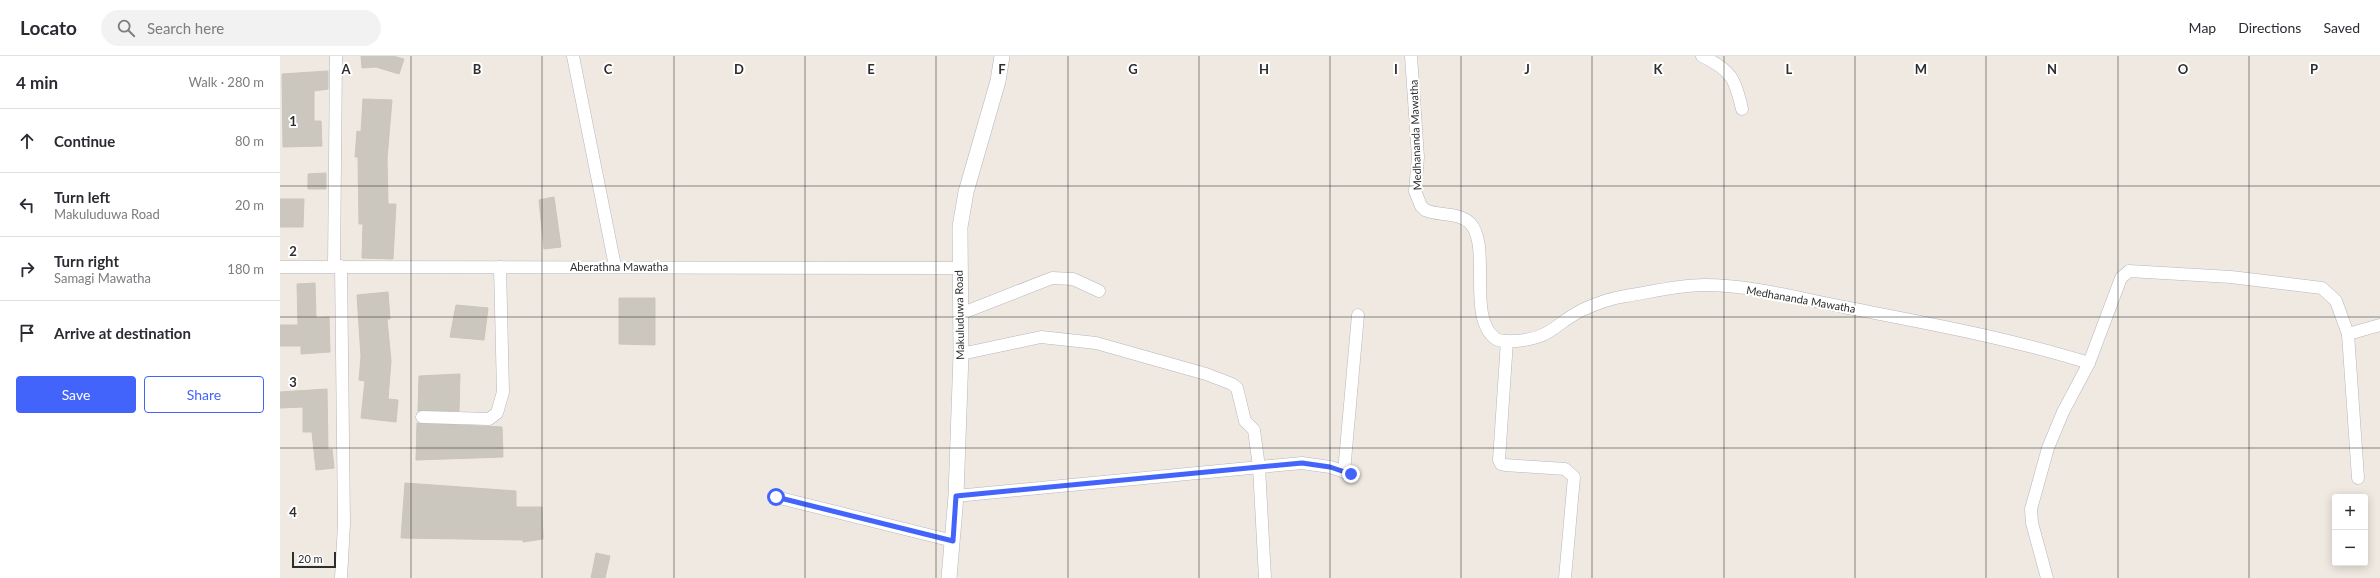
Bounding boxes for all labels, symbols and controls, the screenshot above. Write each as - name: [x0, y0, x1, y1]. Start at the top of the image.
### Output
- search box: [101, 10, 381, 46]
- text: Locato: [20, 16, 77, 39]
- icon: search: [115, 17, 137, 39]
- text: Search here: [147, 19, 224, 37]
- text: Map: [2189, 19, 2216, 36]
- text: Directions: [2238, 19, 2301, 36]
- text: Saved: [2323, 19, 2360, 36]
- text: A: [340, 61, 351, 77]
- text: B: [473, 61, 482, 77]
- text: C: [604, 61, 613, 77]
- text: D: [734, 61, 744, 77]
- text: E: [867, 61, 875, 77]
- text: F: [998, 61, 1006, 77]
- text: G: [1128, 61, 1138, 77]
- text: H: [1259, 61, 1269, 77]
- text: I: [1394, 61, 1398, 77]
- text: J: [1524, 61, 1530, 77]
- text: K: [1654, 61, 1664, 77]
- text: L: [1786, 61, 1793, 77]
- text: M: [1915, 61, 1927, 77]
- text: N: [2047, 61, 2057, 77]
- text: O: [2178, 61, 2189, 77]
- text: P: [2310, 61, 2318, 77]
- text: 4 min: [16, 72, 58, 93]
- text: Walk · 280 m: [188, 74, 264, 90]
- street label: Medhananda Mawatha: [1407, 79, 1423, 191]
- text: 1: [289, 113, 297, 129]
- icon: ahead: [16, 130, 38, 152]
- text: Continue: [54, 132, 115, 150]
- text: 80 m: [235, 133, 264, 149]
- text: Turn left: [54, 188, 110, 206]
- icon: left: [16, 194, 38, 216]
- text: 20 m: [235, 197, 264, 213]
- text: Makuluduwa Road: [54, 206, 160, 222]
- text: 2: [289, 243, 297, 259]
- text: Turn right: [54, 252, 119, 270]
- icon: right: [16, 258, 38, 280]
- street label: Aberathna Mawatha: [570, 260, 668, 273]
- text: 180 m: [227, 261, 264, 277]
- text: Samagi Mawatha: [54, 270, 151, 286]
- street label: Makuluduwa Road: [952, 270, 966, 360]
- street label: Medhananda Mawatha: [1745, 283, 1857, 315]
- icon: arrive: [16, 322, 38, 344]
- text: Arrive at destination: [54, 324, 191, 342]
- text: 3: [289, 374, 297, 390]
- button: Save: [16, 376, 136, 413]
- button: Share: [144, 376, 264, 413]
- route end: [1342, 465, 1360, 483]
- route start: [767, 488, 785, 506]
- map controls: [2332, 494, 2368, 566]
- button: +: [2332, 494, 2368, 530]
- text: 4: [289, 504, 297, 520]
- button: −: [2332, 530, 2368, 566]
- scale bar: [292, 550, 336, 569]
- text: 20 m: [298, 552, 323, 565]

